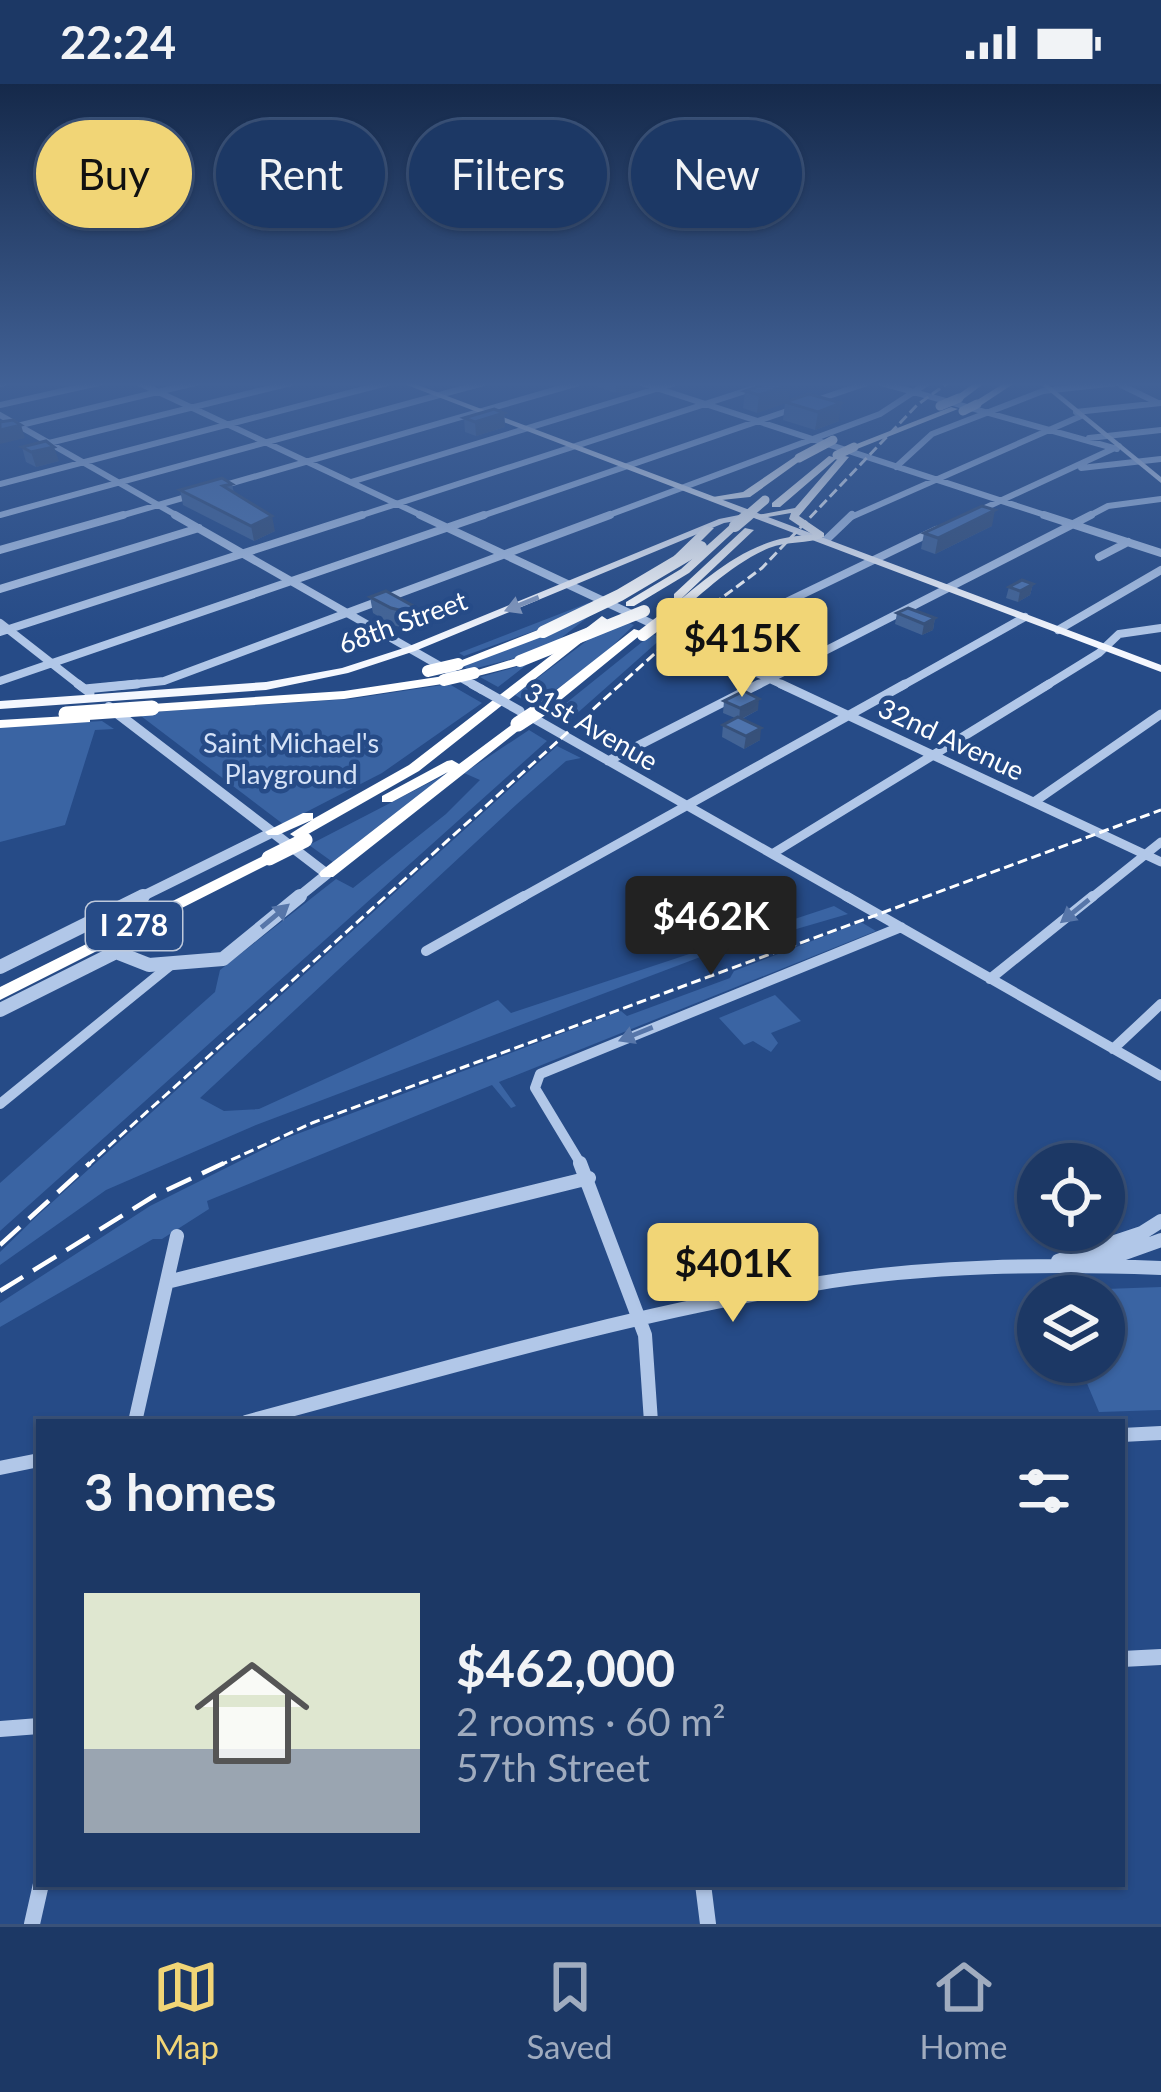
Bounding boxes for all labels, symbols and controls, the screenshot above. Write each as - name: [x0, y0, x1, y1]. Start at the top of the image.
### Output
- text: 22:24: [60, 15, 176, 69]
- chip: Buy: [36, 120, 192, 228]
- chip: Rent: [216, 120, 385, 228]
- chip: Filters: [409, 120, 607, 228]
- chip: New: [631, 120, 802, 228]
- street label: 68th Street: [334, 583, 471, 660]
- one-way arrow: [504, 595, 540, 614]
- pin: $415K: [658, 598, 826, 700]
- text: $415K: [683, 614, 801, 660]
- street label: 31st Avenue: [519, 674, 664, 777]
- street label: 32nd Avenue: [874, 691, 1030, 787]
- park label: Saint Michael's Playground: [203, 726, 379, 790]
- pin: $462K: [627, 876, 795, 978]
- text: $462K: [652, 892, 770, 938]
- one-way arrow: [1060, 897, 1091, 923]
- road number: I 278: [86, 902, 182, 950]
- one-way arrow: [260, 904, 290, 930]
- one-way arrow: [618, 1025, 654, 1044]
- map controls: [1017, 1143, 1125, 1383]
- button: locate: [1017, 1143, 1125, 1251]
- pin: $401K: [649, 1223, 817, 1325]
- text: $401K: [674, 1239, 792, 1285]
- button: layers: [1017, 1275, 1125, 1383]
- icon: filters: [1011, 1458, 1077, 1524]
- text: 3 homes: [84, 1461, 276, 1522]
- text: $462,000: [456, 1637, 675, 1698]
- icon: home: [180, 1641, 324, 1785]
- text: 2 rooms · 60 m²: [456, 1698, 726, 1744]
- text: 57th Street: [456, 1744, 650, 1790]
- tab: Map: [153, 1954, 219, 2066]
- tab: Saved: [526, 1954, 613, 2066]
- tab: Home: [920, 1954, 1008, 2066]

